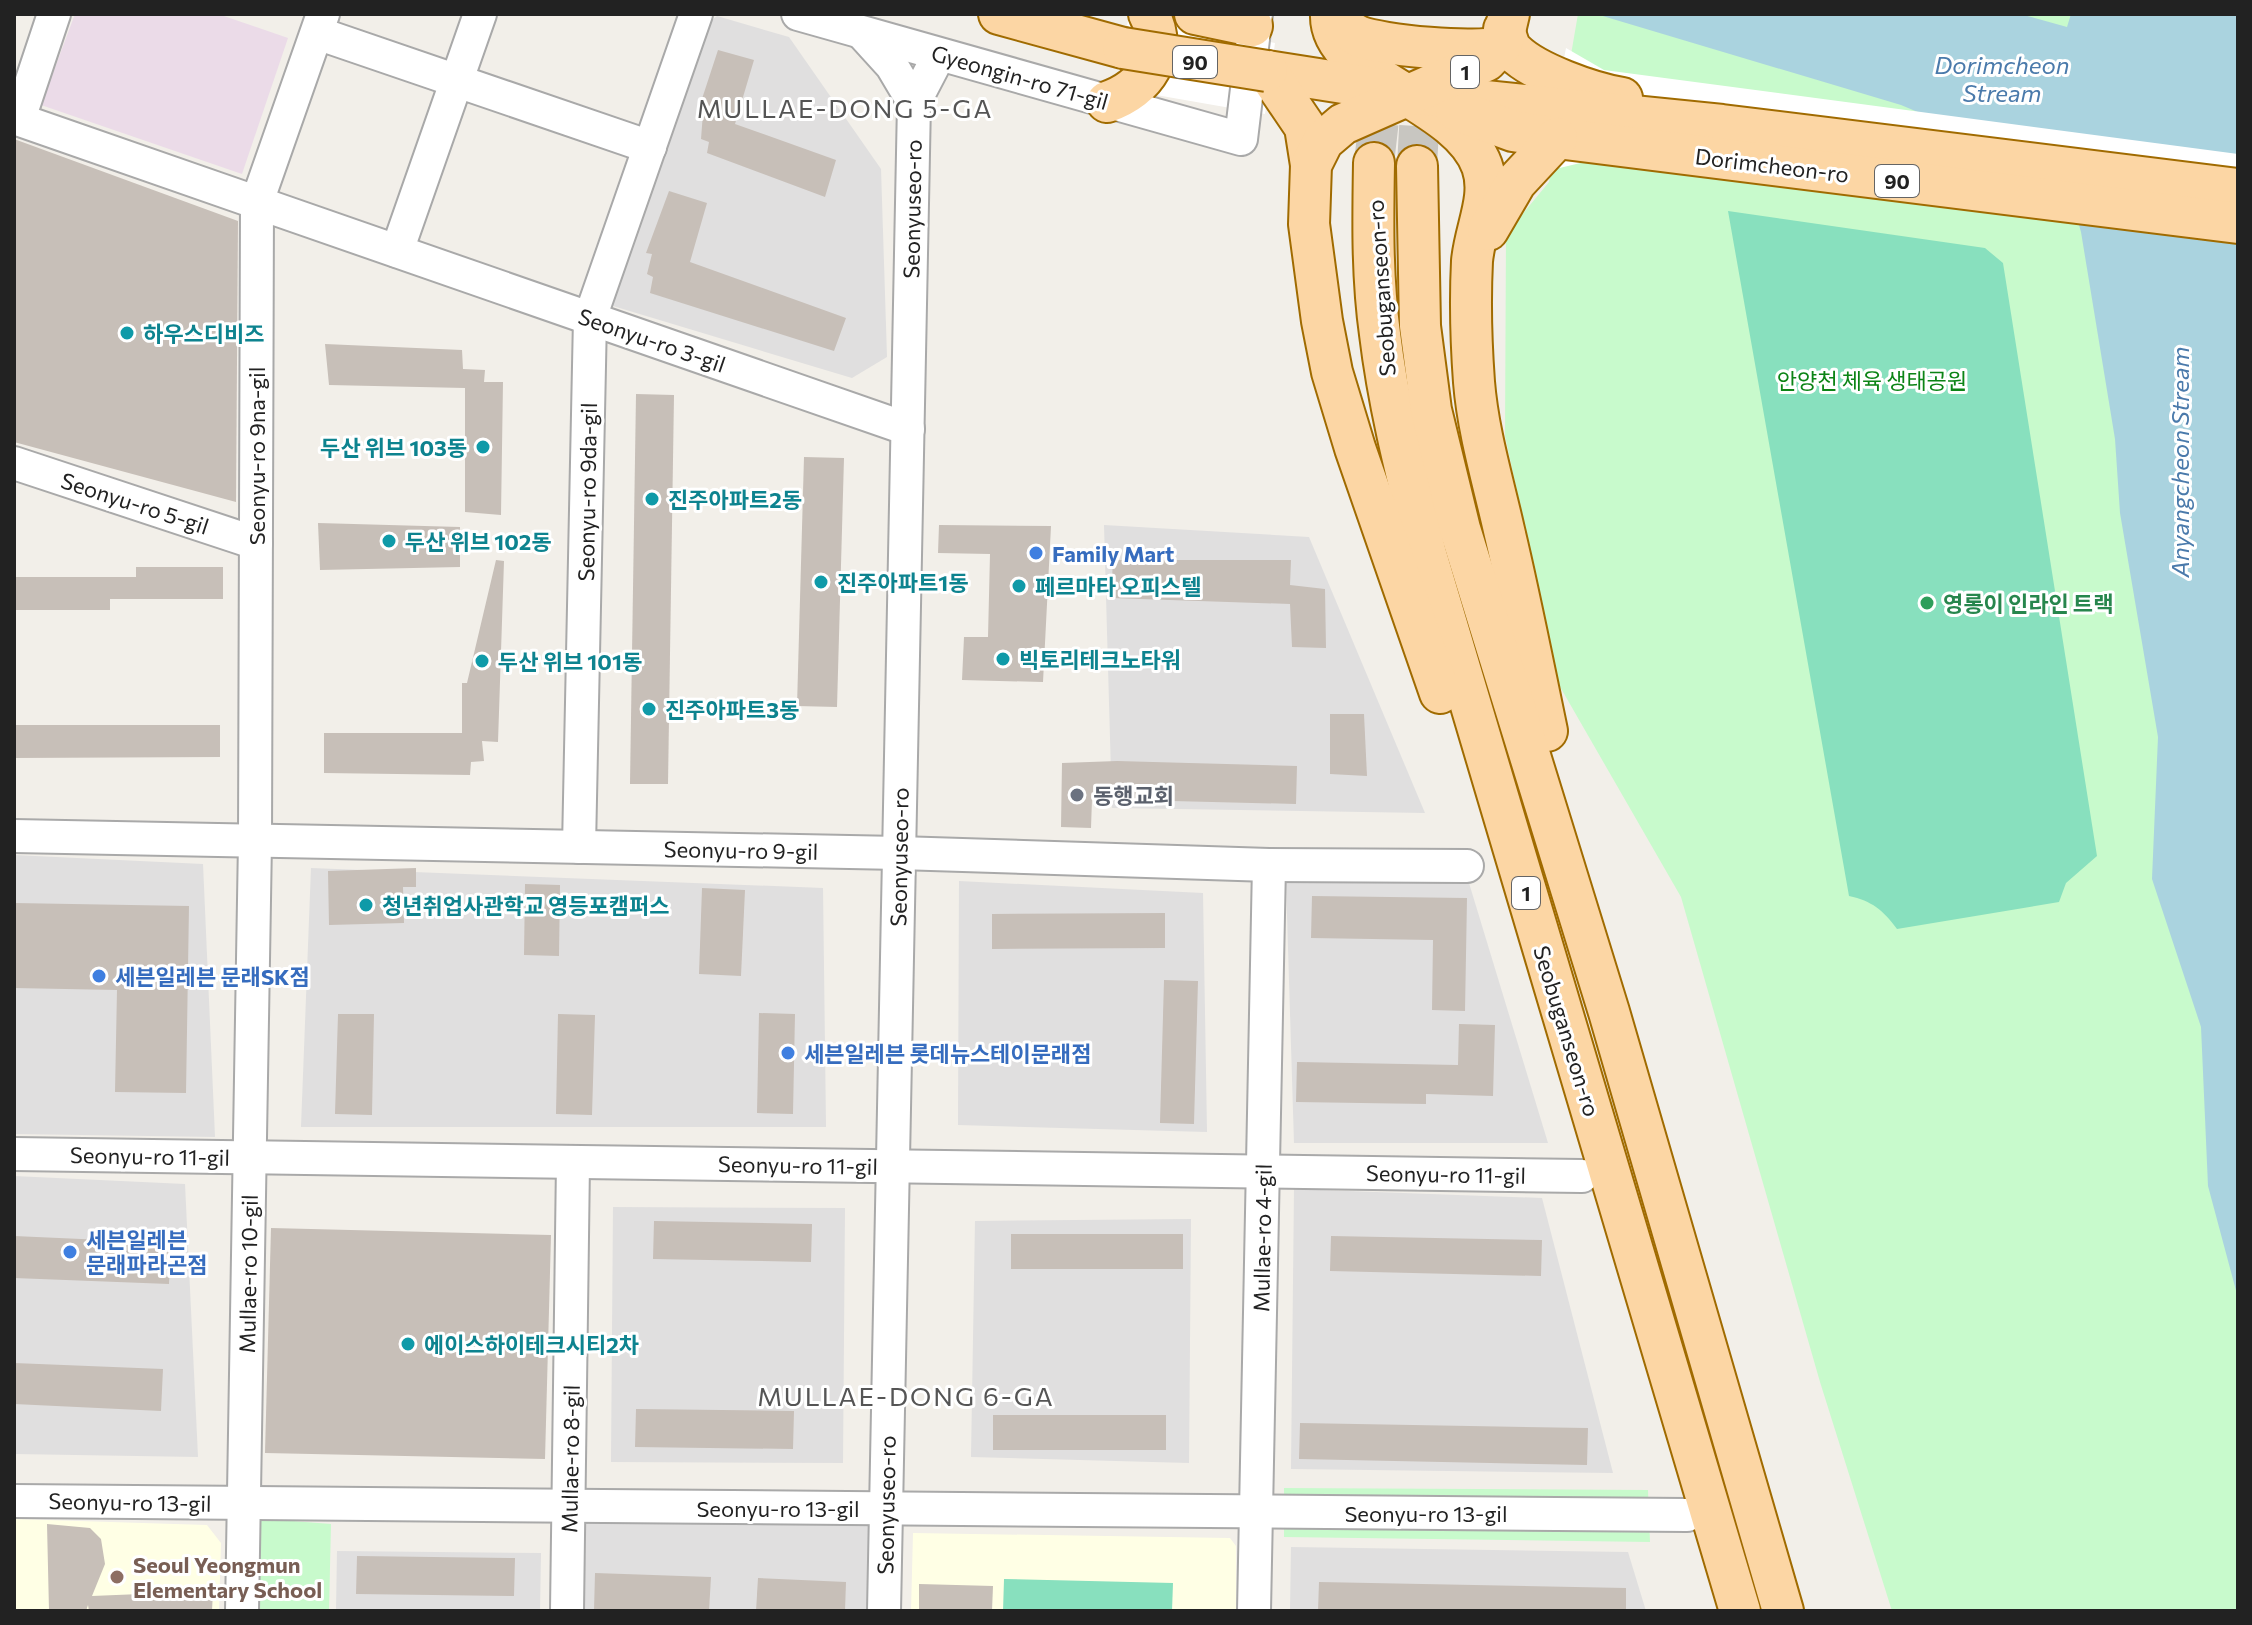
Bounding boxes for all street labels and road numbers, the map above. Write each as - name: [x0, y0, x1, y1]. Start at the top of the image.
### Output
- street label: Gyeongin-ro 71-gil: [928, 39, 1112, 115]
- road number: 90: [1173, 46, 1217, 78]
- road number: 1: [1451, 56, 1479, 88]
- street label: Seonyuseo-ro: [897, 139, 927, 279]
- street label: Dorimcheon-ro: [1694, 142, 1850, 188]
- road number: 90: [1875, 165, 1919, 197]
- street label: Seobuganseon-ro: [1361, 199, 1401, 377]
- street label: Seonyu-ro 3-gil: [575, 302, 729, 378]
- street label: Seonyu-ro 9na-gil: [243, 367, 270, 545]
- street label: Seonyu-ro 9da-gil: [572, 402, 602, 582]
- street label: Seonyu-ro 5-gil: [58, 466, 212, 540]
- street label: Seonyuseo-ro: [884, 787, 914, 927]
- street label: Seonyu-ro 9-gil: [663, 835, 819, 865]
- road number: 1: [1512, 877, 1540, 909]
- street label: Seobuganseon-ro: [1528, 942, 1606, 1120]
- street label: Seonyu-ro 11-gil: [70, 1141, 230, 1171]
- street label: Seonyu-ro 11-gil: [718, 1150, 878, 1180]
- street label: Seonyu-ro 11-gil: [1366, 1159, 1526, 1189]
- street label: Mullae-ro 4-gil: [1247, 1164, 1277, 1312]
- street label: Mullae-ro 10-gil: [233, 1194, 263, 1354]
- street label: Mullae-ro 8-gil: [555, 1385, 585, 1533]
- street label: Seonyuseo-ro: [871, 1435, 901, 1575]
- street label: Seonyu-ro 13-gil: [48, 1487, 212, 1517]
- street label: Seonyu-ro 13-gil: [696, 1495, 860, 1522]
- street label: Seonyu-ro 13-gil: [1344, 1500, 1508, 1527]

